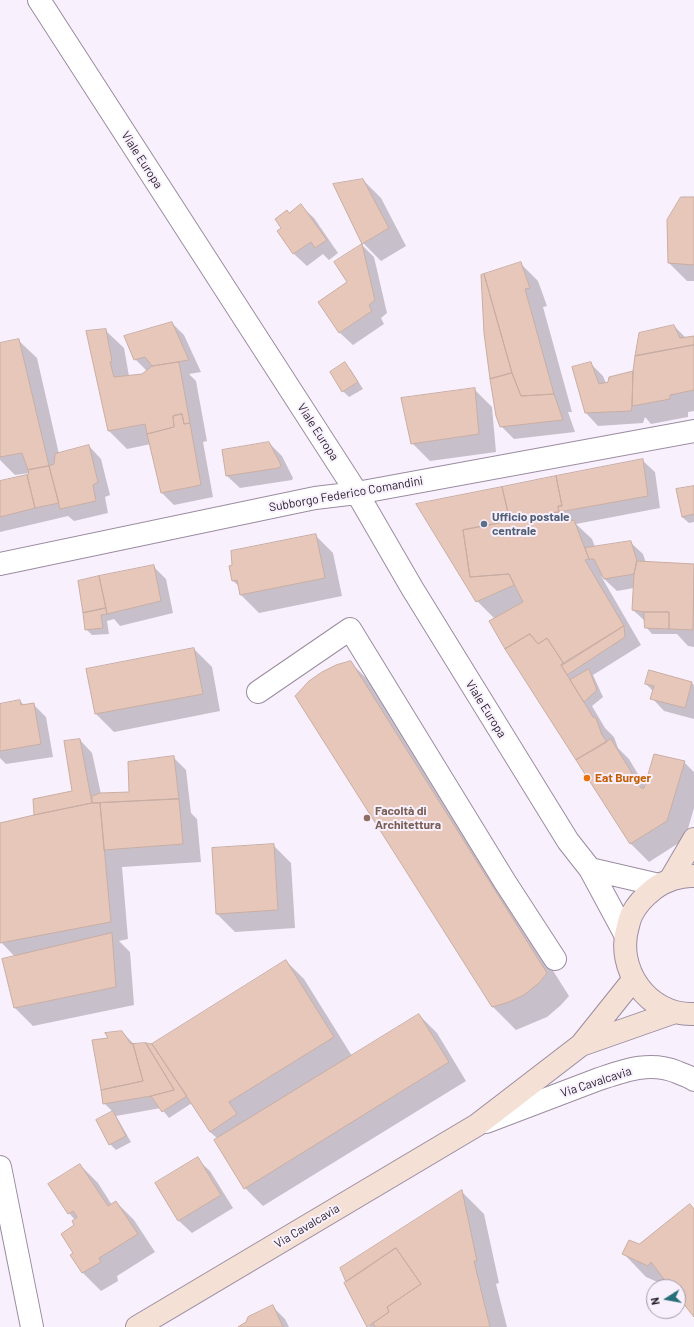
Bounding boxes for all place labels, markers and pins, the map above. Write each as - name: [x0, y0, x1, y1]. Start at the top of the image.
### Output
- place label: Ufficio postale centrale: [492, 510, 570, 538]
- marker: Ufficio postale centrale: [479, 519, 489, 529]
- place label: Eat Burger: [595, 771, 651, 785]
- marker: Eat Burger: [582, 773, 592, 783]
- place label: Facoltà di Architettura: [375, 804, 441, 832]
- marker: Facoltà di Architettura: [362, 813, 372, 823]

